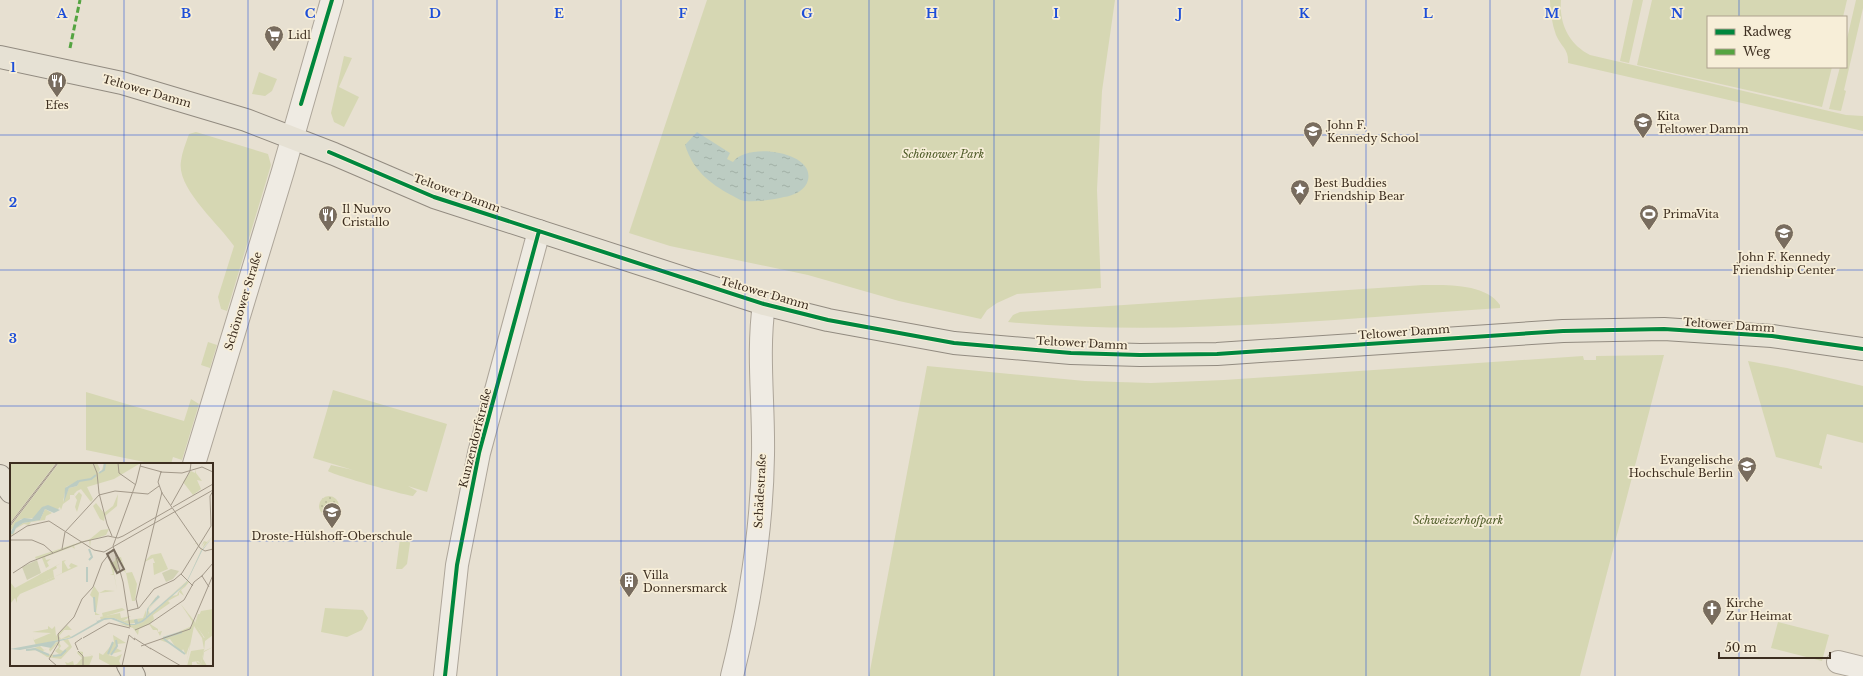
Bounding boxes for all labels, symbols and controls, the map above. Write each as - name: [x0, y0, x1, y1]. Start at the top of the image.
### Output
- text: A: [56, 5, 68, 22]
- text: B: [181, 5, 191, 22]
- text: C: [305, 5, 316, 22]
- text: D: [429, 5, 441, 22]
- text: E: [554, 5, 564, 22]
- text: F: [679, 5, 688, 22]
- text: G: [801, 5, 813, 22]
- text: H: [926, 5, 938, 22]
- text: I: [1053, 5, 1059, 22]
- text: J: [1174, 5, 1183, 22]
- text: K: [1299, 5, 1310, 22]
- text: L: [1423, 5, 1433, 22]
- text: M: [1545, 5, 1560, 22]
- text: N: [1671, 5, 1683, 22]
- legend: [1707, 16, 1847, 68]
- supermarket icon: Lidl: [263, 24, 285, 52]
- text: Radweg: [1743, 24, 1792, 39]
- place label: Lidl: [288, 28, 311, 42]
- text: Weg: [1742, 44, 1771, 59]
- text: 1: [10, 59, 16, 76]
- restaurant icon: Efes: [46, 70, 68, 98]
- street label: Teltower Damm: [101, 72, 193, 110]
- place label: Efes: [45, 98, 69, 112]
- place label: Kita Teltower Damm: [1657, 109, 1749, 136]
- school or university icon: Kita Teltower Damm: [1632, 111, 1654, 139]
- place label: John F. Kennedy School: [1325, 118, 1419, 145]
- school or university icon: John F. Kennedy School: [1302, 120, 1324, 148]
- park label: Schönower Park: [902, 147, 984, 161]
- street label: Teltower Damm: [412, 171, 503, 215]
- place label: Best Buddies Friendship Bear: [1314, 176, 1405, 203]
- place icon: Best Buddies Friendship Bear: [1289, 178, 1311, 206]
- text: 2: [9, 194, 17, 211]
- place label: Il Nuovo Cristallo: [342, 202, 391, 229]
- sports icon: PrimaVita: [1638, 203, 1660, 231]
- restaurant icon: Il Nuovo Cristallo: [317, 204, 339, 232]
- place label: PrimaVita: [1663, 207, 1720, 221]
- school or university icon: John F. Kennedy Friendship Center: [1773, 222, 1795, 250]
- street label: Schönower Straße: [221, 250, 265, 352]
- place label: John F. Kennedy Friendship Center: [1733, 250, 1836, 277]
- street label: Teltower Damm: [719, 274, 811, 312]
- street label: Teltower Damm: [1683, 315, 1775, 335]
- street label: Teltower Damm: [1358, 322, 1450, 342]
- text: 3: [9, 330, 17, 347]
- street label: Teltower Damm: [1036, 334, 1128, 352]
- street label: Kunzendorfstraße: [456, 387, 494, 489]
- street label: Schädestraße: [751, 453, 769, 529]
- place label: Evangelische Hochschule Berlin: [1629, 453, 1733, 480]
- school or university icon: Evangelische Hochschule Berlin: [1736, 455, 1758, 483]
- inset map: [10, 463, 213, 666]
- school or university icon: Droste-Hülshoff-Oberschule: [321, 501, 343, 529]
- park label: Schweizerhofpark: [1413, 513, 1503, 527]
- place label: Droste-Hülshoff-Oberschule: [252, 529, 412, 543]
- place label: Villa Donnersmarck: [642, 568, 728, 595]
- building icon: Villa Donnersmarck: [618, 570, 640, 598]
- place label: Kirche Zur Heimat: [1726, 596, 1793, 623]
- church icon: Kirche Zur Heimat: [1701, 598, 1723, 626]
- scale bar: [1719, 634, 1830, 660]
- text: 50 m: [1725, 640, 1757, 655]

